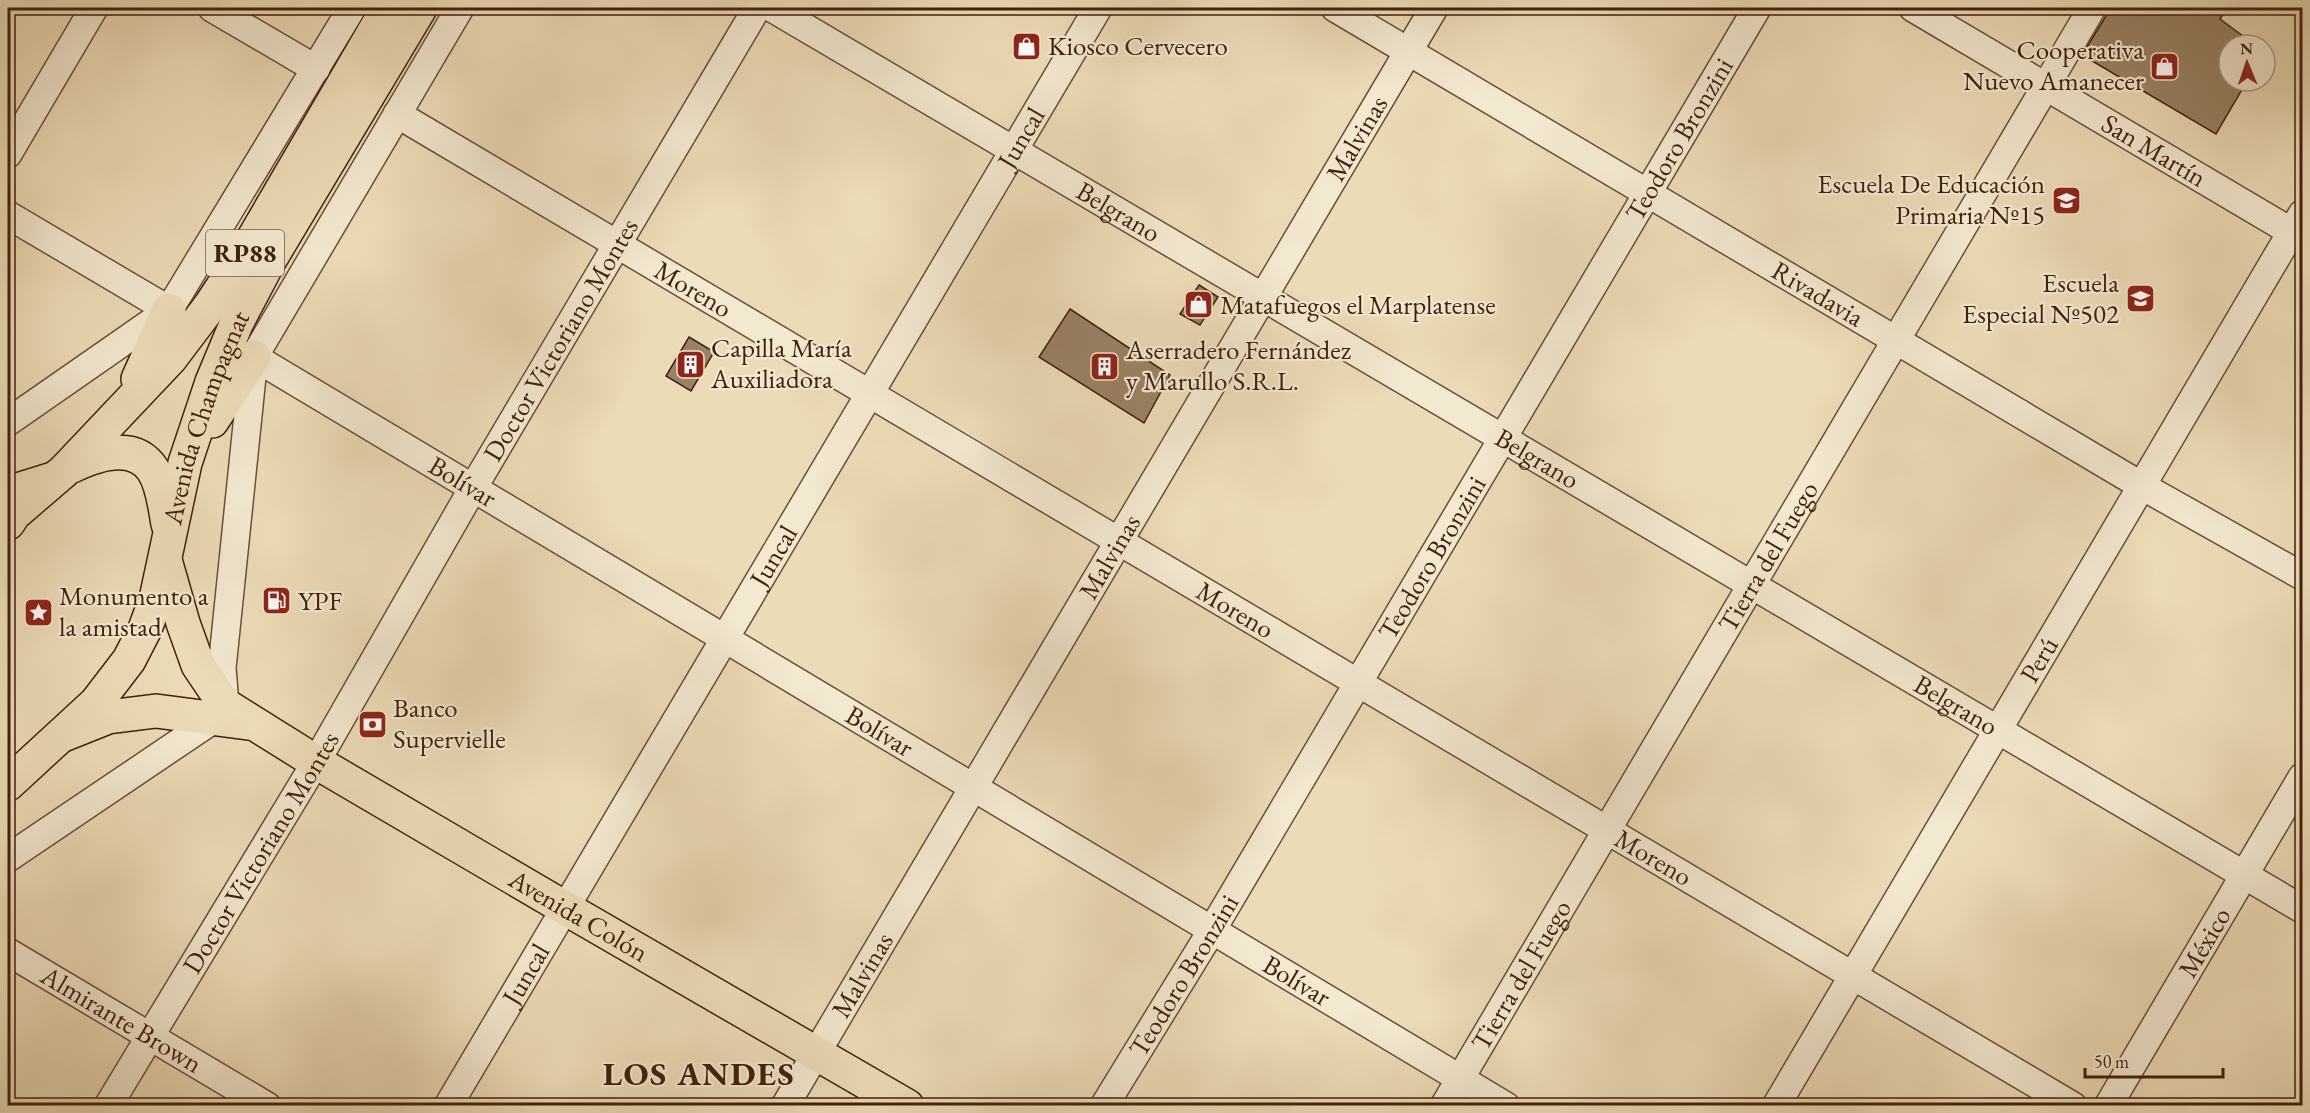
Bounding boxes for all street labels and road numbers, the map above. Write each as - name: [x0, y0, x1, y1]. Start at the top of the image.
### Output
- street label: Teodoro Bronzini: [1617, 51, 1741, 227]
- street label: Malvinas: [1318, 89, 1395, 187]
- street label: Juncal: [988, 101, 1052, 176]
- street label: San Martín: [2095, 105, 2213, 195]
- street label: Belgrano: [1070, 173, 1167, 250]
- street label: Doctor Victoriano Montes: [475, 212, 646, 468]
- road number: RP88: [206, 230, 284, 276]
- street label: Moreno: [648, 252, 739, 325]
- street label: Rivadavia: [1765, 253, 1871, 334]
- street label: Avenida Champagnat: [154, 304, 257, 529]
- street label: Belgrano: [1489, 420, 1586, 497]
- street label: Bolívar: [422, 448, 503, 515]
- street label: Teodoro Bronzini: [1370, 469, 1494, 646]
- street label: Tierra del Fuego: [1710, 474, 1826, 638]
- street label: Malvinas: [1070, 507, 1148, 606]
- street label: Juncal: [740, 519, 805, 595]
- street label: Moreno: [1190, 573, 1281, 646]
- street label: Perú: [2012, 630, 2066, 689]
- street label: Belgrano: [1908, 666, 2005, 743]
- street label: Bolívar: [839, 697, 920, 765]
- street label: Doctor Victoriano Montes: [174, 725, 347, 980]
- street label: Moreno: [1608, 821, 1699, 894]
- street label: Avenida Colón: [502, 861, 655, 969]
- street label: Teodoro Bronzini: [1121, 887, 1246, 1063]
- street label: Tierra del Fuego: [1463, 893, 1579, 1057]
- street label: México: [2170, 900, 2238, 984]
- street label: Malvinas: [823, 926, 901, 1024]
- street label: Juncal: [493, 937, 557, 1013]
- street label: Bolívar: [1257, 947, 1337, 1014]
- street label: Almirante Brown: [34, 957, 209, 1081]

